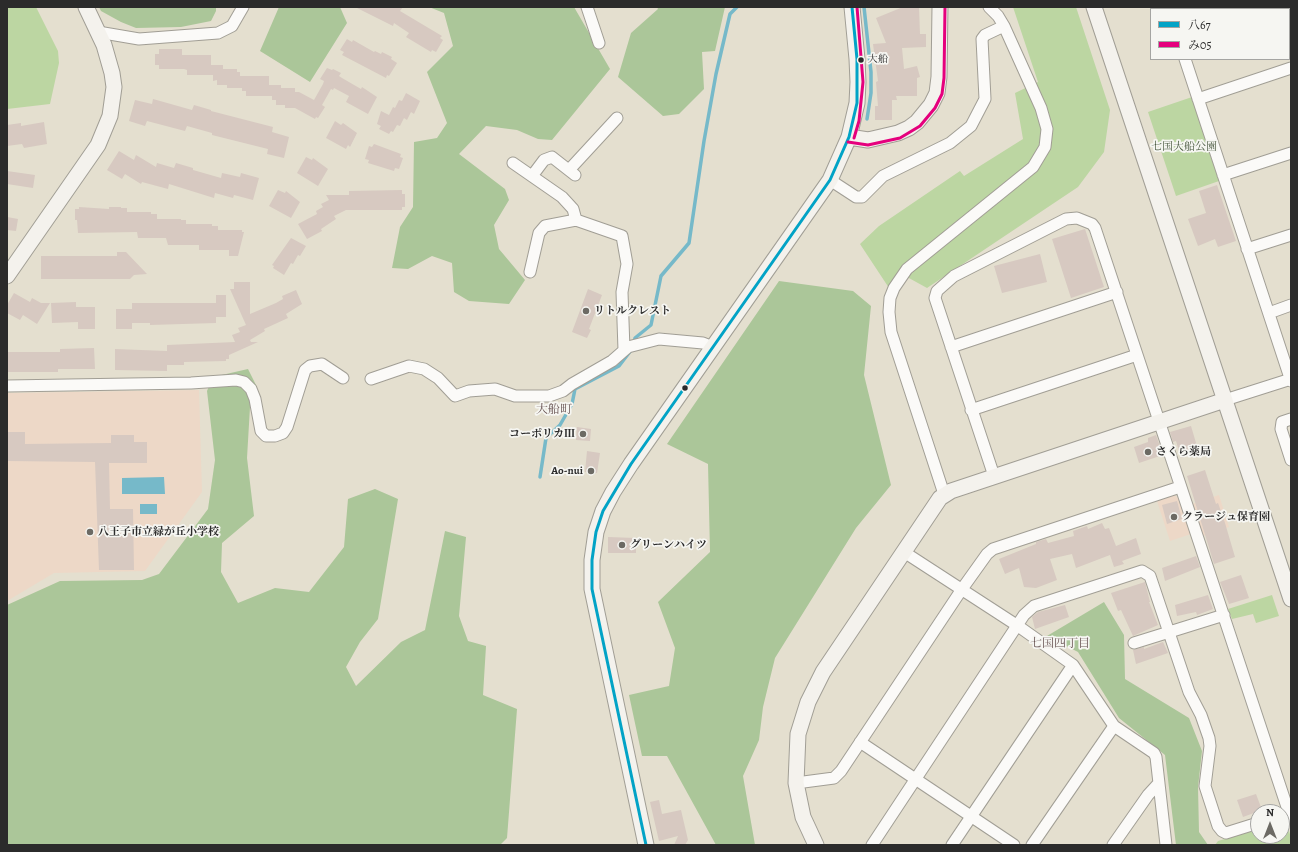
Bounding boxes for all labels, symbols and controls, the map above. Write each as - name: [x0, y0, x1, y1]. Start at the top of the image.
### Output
- legend: [1150, 8, 1290, 60]
- text: 八67: [1188, 17, 1211, 33]
- text: み05: [1188, 37, 1212, 53]
- place label: 大船: [868, 54, 888, 66]
- marker: 大船: [856, 55, 866, 65]
- park label: 七国大船公園: [1151, 140, 1217, 154]
- place label: リトルクレスト: [594, 304, 671, 318]
- marker: リトルクレスト: [581, 306, 591, 316]
- unlabelled marker: [680, 383, 690, 393]
- district label: 大船町: [536, 403, 572, 417]
- place label: コーポリカⅢ: [509, 427, 575, 441]
- marker: コーポリカⅢ: [578, 429, 588, 439]
- place label: さくら薬局: [1156, 445, 1211, 459]
- marker: さくら薬局: [1143, 447, 1153, 457]
- place label: Ao-nui: [551, 464, 583, 478]
- marker: Ao-nui: [586, 466, 596, 476]
- place label: クラージュ保育園: [1182, 510, 1270, 524]
- marker: クラージュ保育園: [1169, 512, 1179, 522]
- place label: 八王子市立緑が丘小学校: [98, 525, 219, 539]
- marker: 八王子市立緑が丘小学校: [85, 527, 95, 537]
- place label: グリーンハイツ: [630, 538, 707, 552]
- marker: グリーンハイツ: [617, 540, 627, 550]
- district label: 七国四丁目: [1030, 637, 1090, 651]
- north arrow: [1250, 804, 1290, 844]
- text: N: [1266, 805, 1274, 820]

